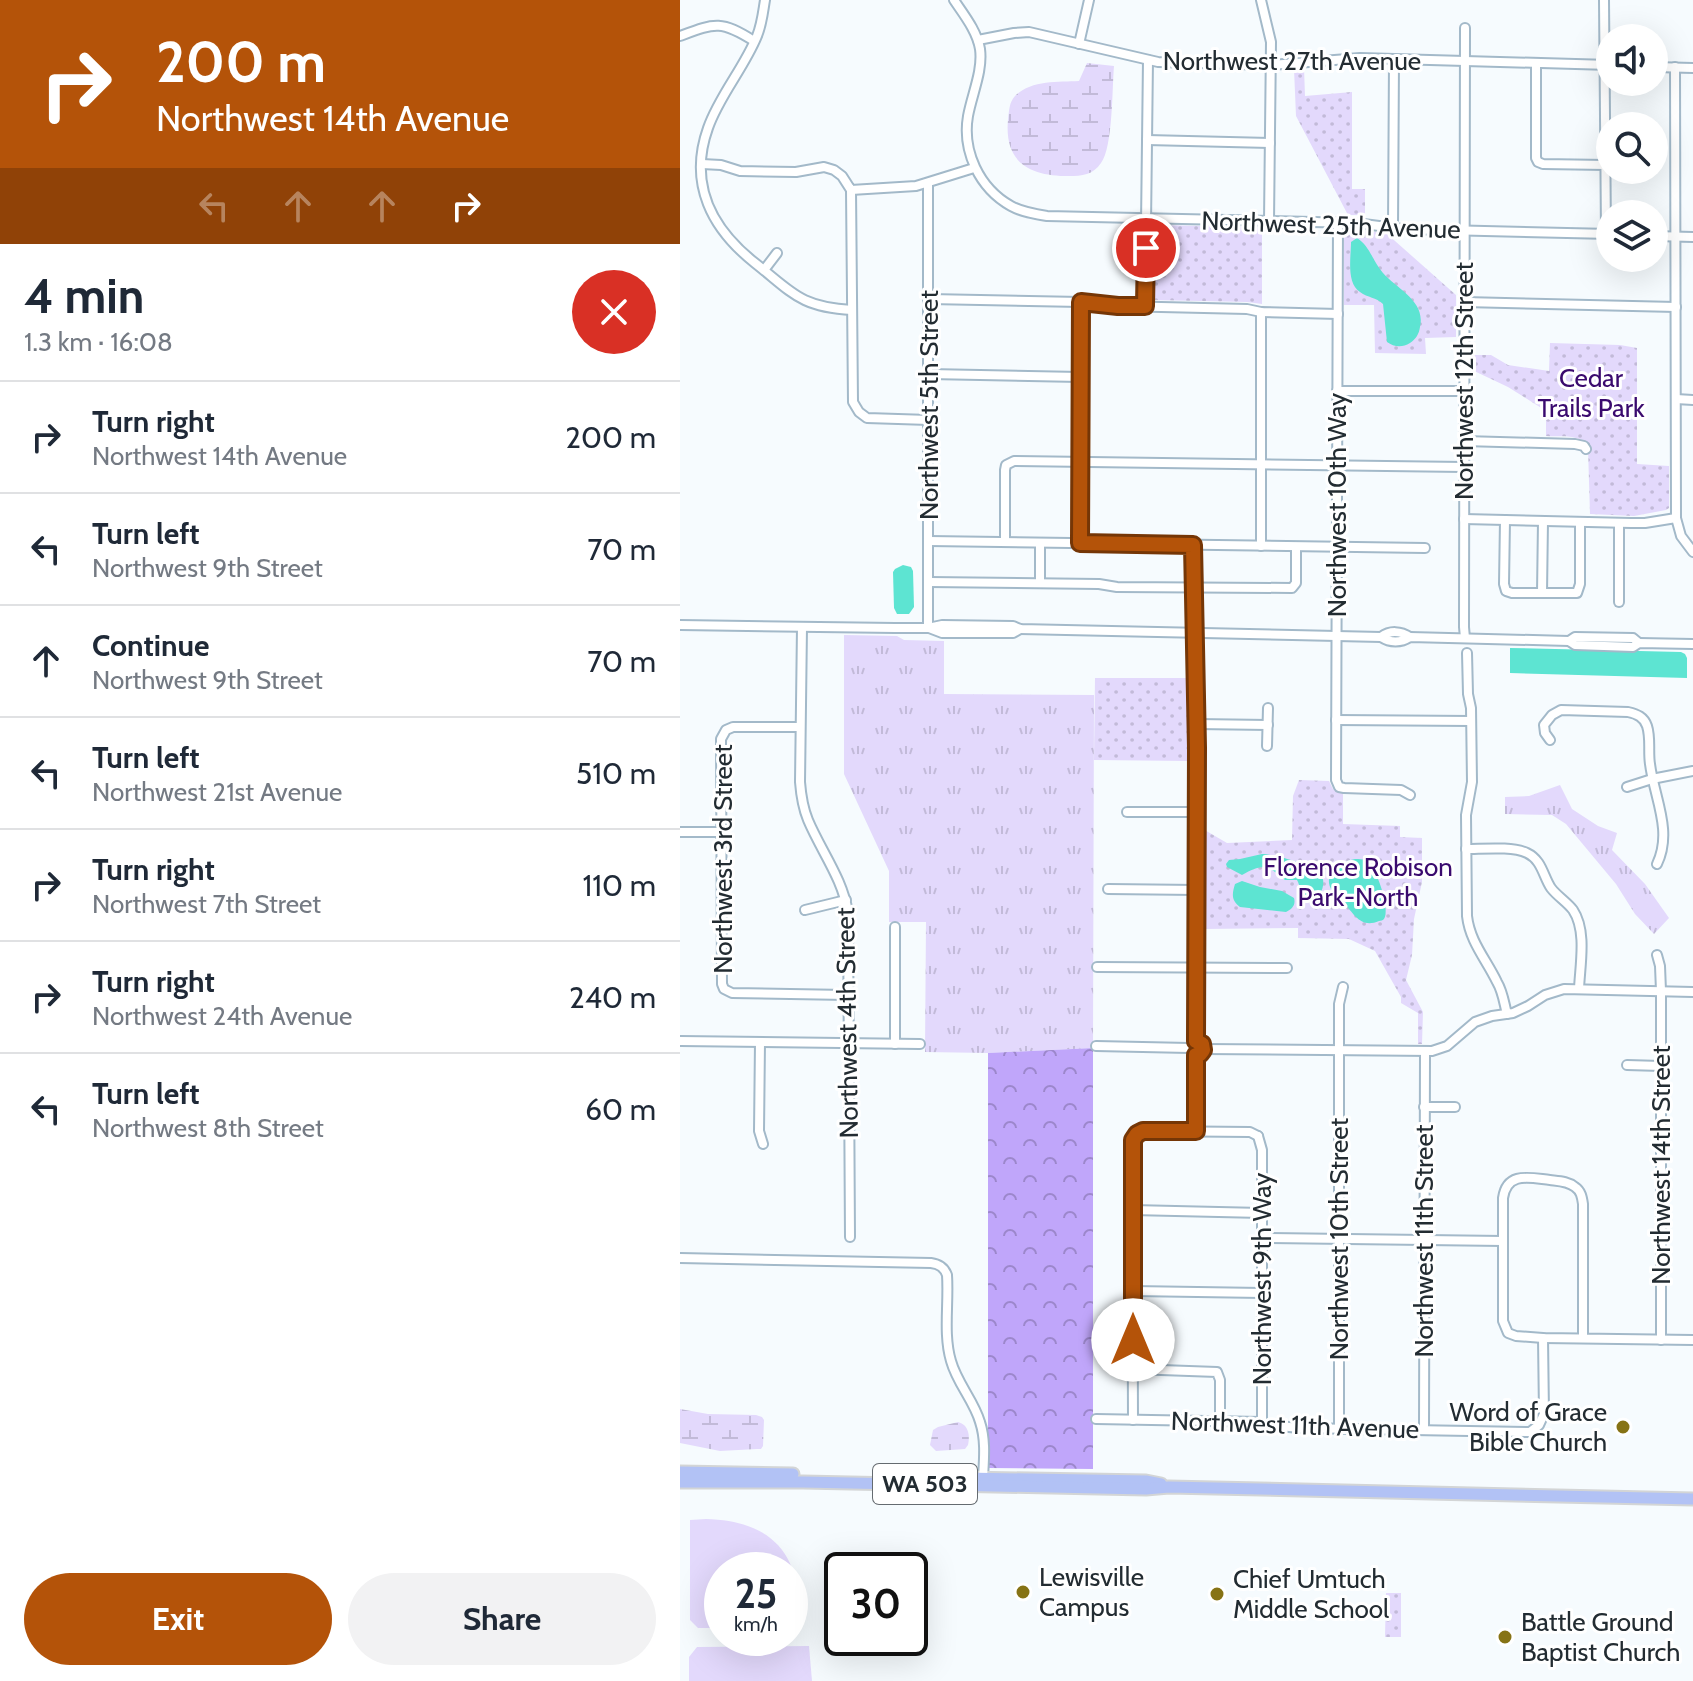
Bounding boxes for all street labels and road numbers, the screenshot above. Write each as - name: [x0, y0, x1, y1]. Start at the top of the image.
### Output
- street label: Northwest 27th Avenue: [1163, 45, 1421, 77]
- street label: Northwest 25th Avenue: [1201, 204, 1461, 246]
- street label: Northwest 12th Street: [1448, 262, 1480, 500]
- street label: Northwest 5th Street: [913, 290, 945, 520]
- street label: Northwest 10th Way: [1321, 393, 1353, 617]
- street label: Northwest 3rd Street: [707, 744, 739, 974]
- street label: Northwest 4th Street: [829, 907, 865, 1139]
- street label: Northwest 14th Street: [1645, 1045, 1677, 1285]
- street label: Northwest 10th Street: [1323, 1117, 1355, 1360]
- street label: Northwest 11th Street: [1408, 1124, 1440, 1358]
- street label: Northwest 9th Way: [1246, 1173, 1278, 1385]
- street label: Northwest 11th Avenue: [1170, 1405, 1420, 1445]
- road number: WA 503: [873, 1464, 977, 1504]

